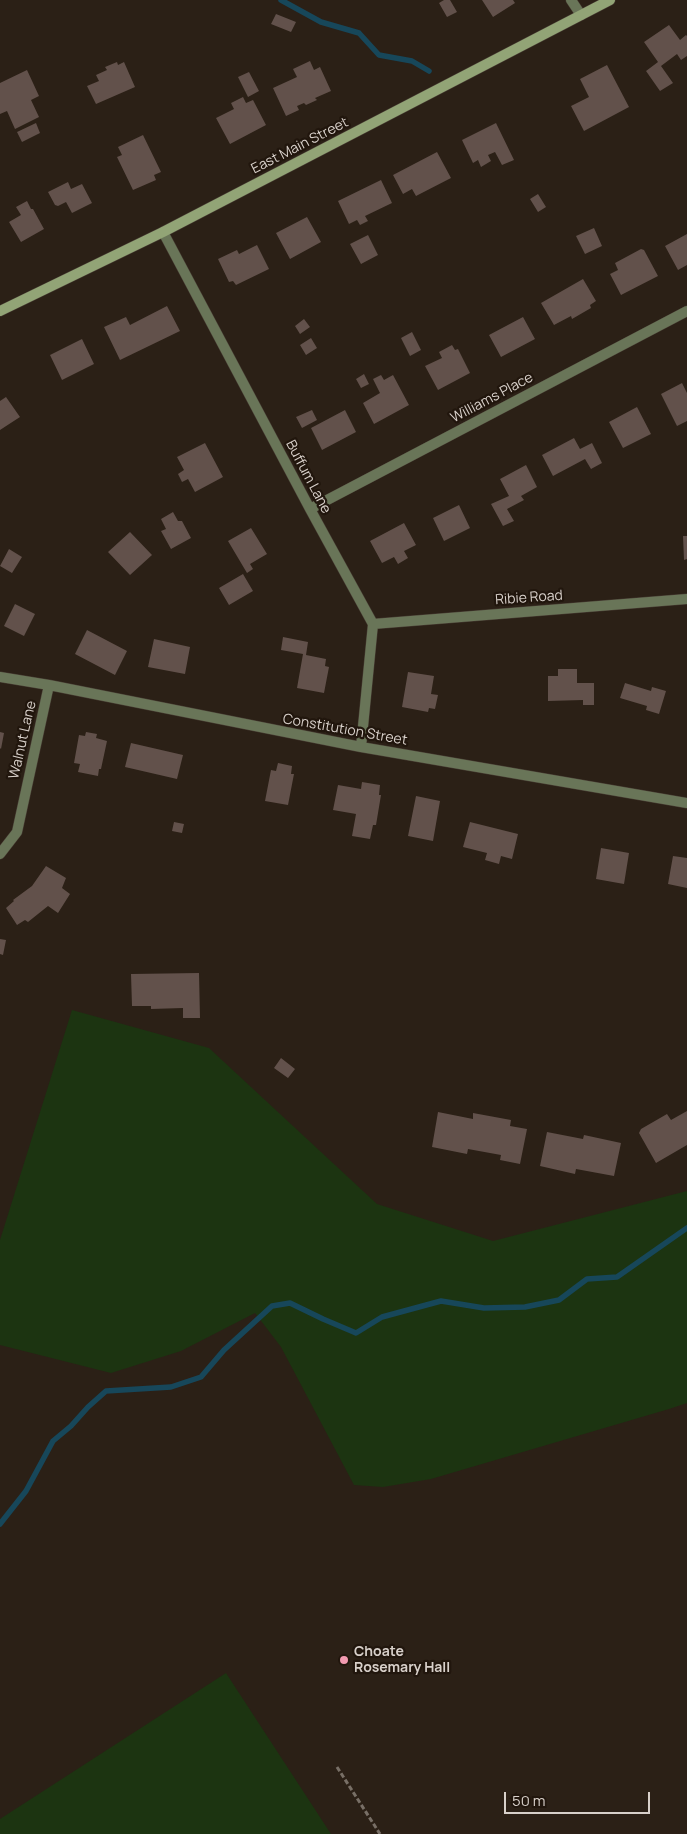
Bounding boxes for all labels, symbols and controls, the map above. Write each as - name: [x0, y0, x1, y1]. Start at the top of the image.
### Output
- street label: East Main Street: [249, 114, 351, 178]
- street label: Williams Place: [448, 369, 536, 427]
- street label: Buffum Lane: [282, 438, 334, 516]
- street label: Ribie Road: [495, 587, 563, 609]
- street label: Walnut Lane: [6, 699, 40, 781]
- street label: Constitution Street: [281, 711, 409, 749]
- place label: Choate Rosemary Hall: [354, 1644, 450, 1676]
- marker: Choate Rosemary Hall: [338, 1654, 350, 1666]
- scale bar: [507, 1782, 653, 1814]
- text: 50 m: [512, 1790, 546, 1811]

